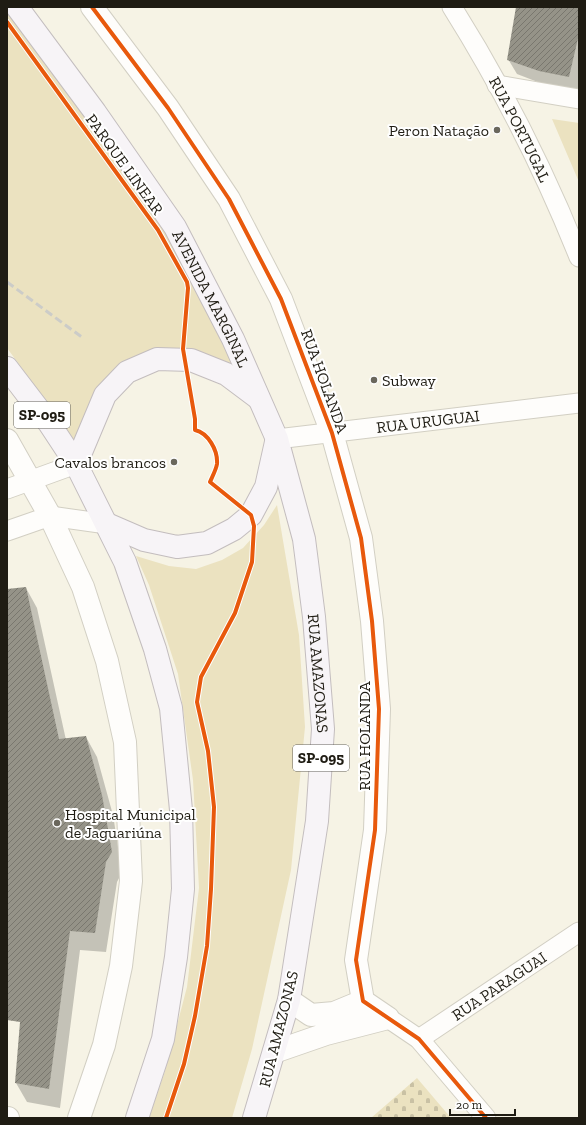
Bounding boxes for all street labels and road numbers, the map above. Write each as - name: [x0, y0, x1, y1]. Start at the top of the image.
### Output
- street label: RUA PORTUGAL: [485, 73, 554, 185]
- street label: PARQUE LINEAR: [82, 110, 168, 219]
- street label: AVENIDA MARGINAL: [168, 227, 253, 370]
- street label: RUA HOLANDA: [297, 327, 352, 436]
- road number: SP-095: [14, 402, 70, 428]
- street label: RUA URUGUAI: [375, 406, 481, 437]
- street label: RUA AMAZONAS: [304, 613, 332, 734]
- street label: RUA HOLANDA: [355, 681, 374, 791]
- road number: SP-095: [293, 745, 349, 771]
- street label: RUA PARAGUAI: [448, 948, 550, 1025]
- street label: RUA AMAZONAS: [255, 969, 302, 1089]

